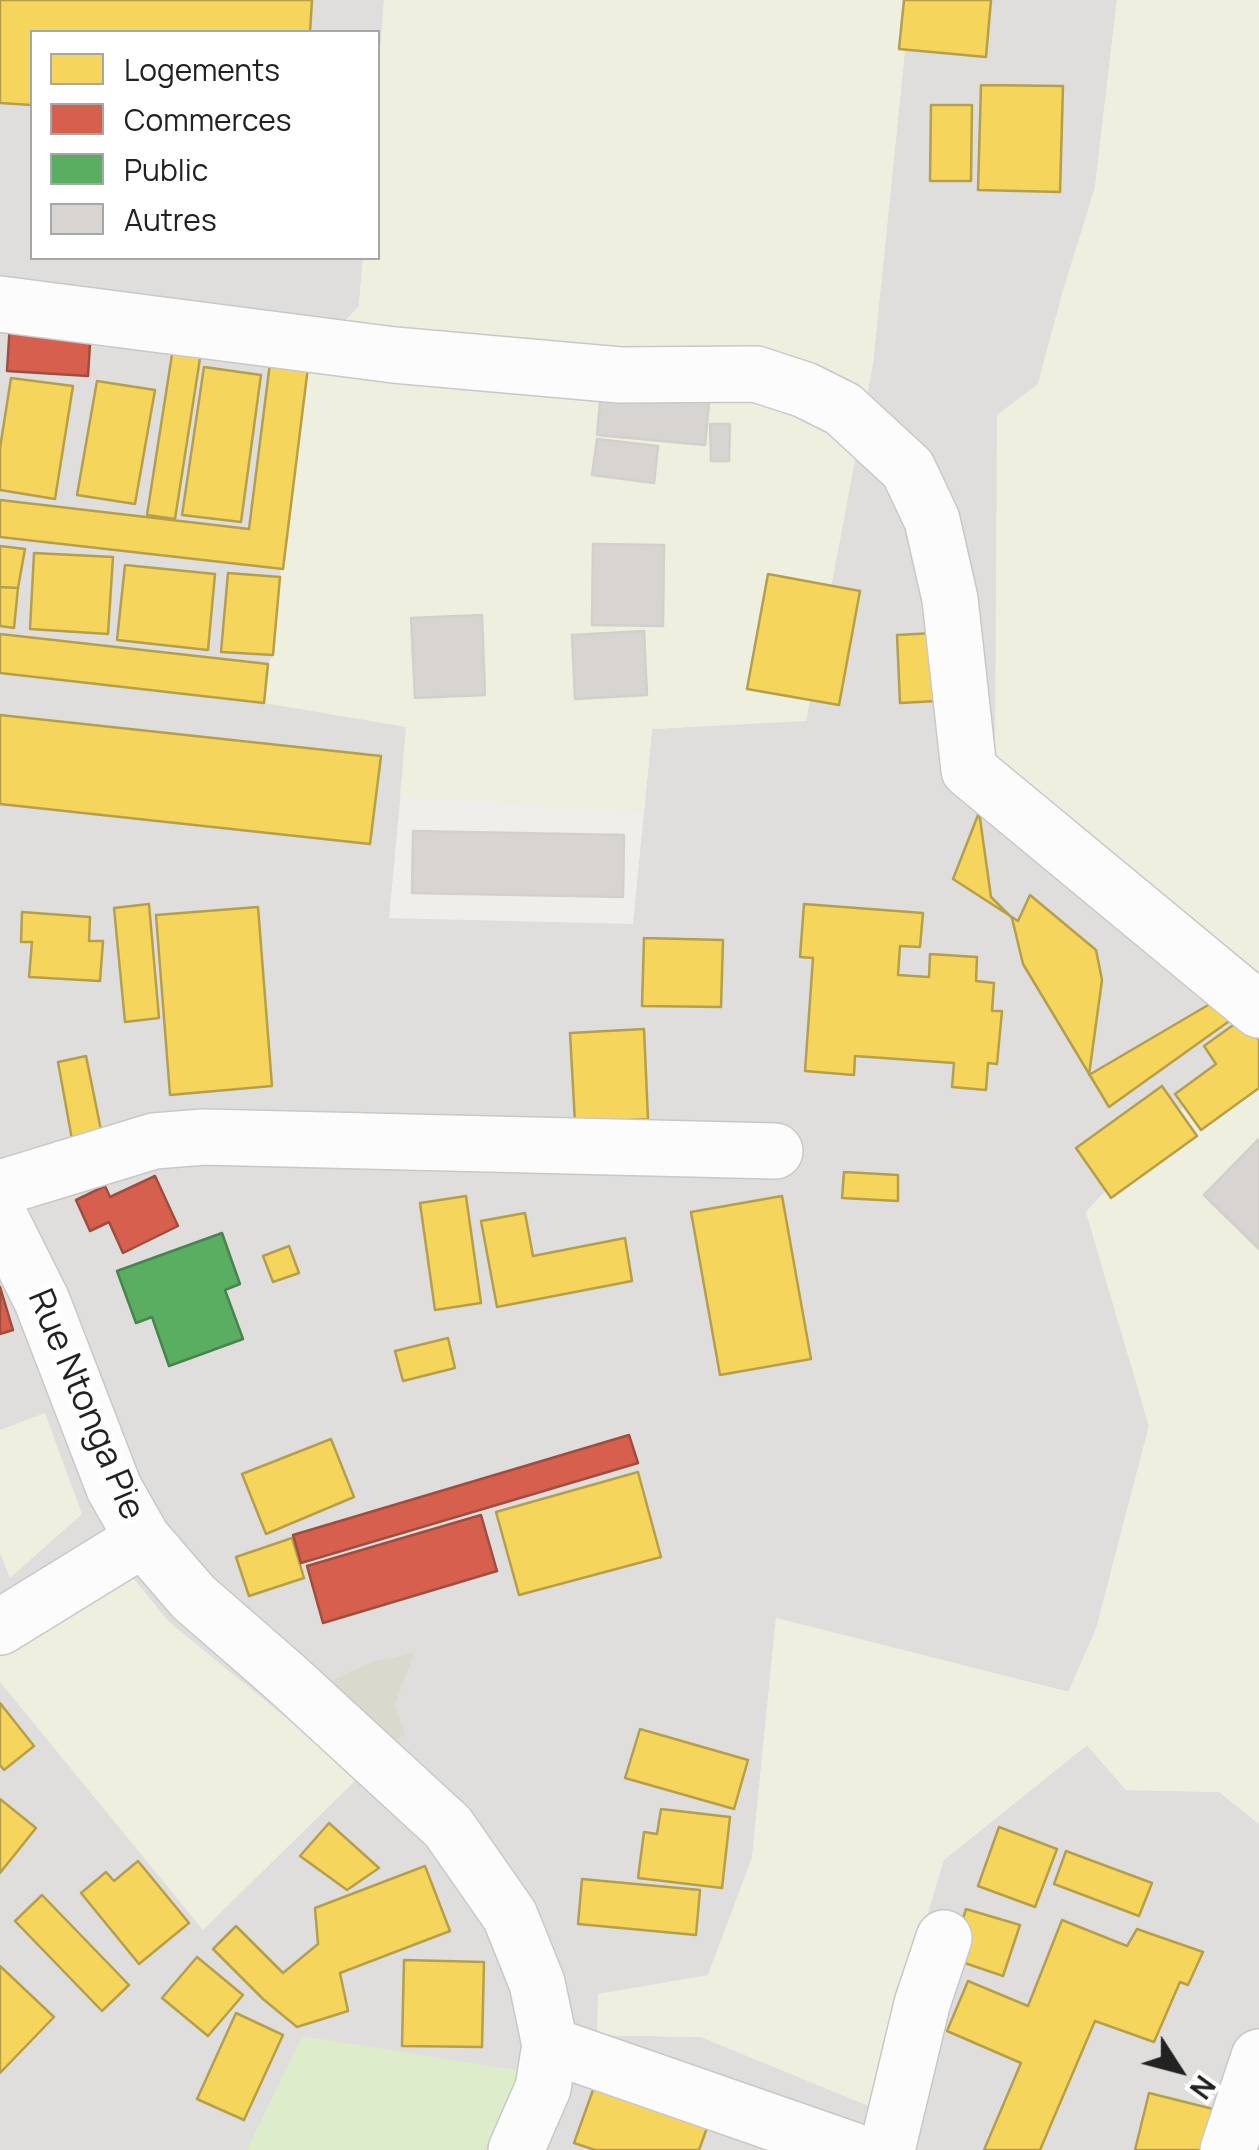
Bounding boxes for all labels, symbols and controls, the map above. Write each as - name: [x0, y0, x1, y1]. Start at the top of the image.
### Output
- legend: [30, 30, 380, 260]
- text: Logements: [124, 49, 280, 90]
- text: Commerces: [124, 99, 291, 140]
- text: Public: [124, 149, 208, 190]
- text: Autres: [124, 199, 217, 240]
- street label: Rue Ntonga Pie: [18, 1284, 152, 1526]
- north arrow: [1129, 2020, 1229, 2120]
- text: N: [1182, 2068, 1225, 2107]

